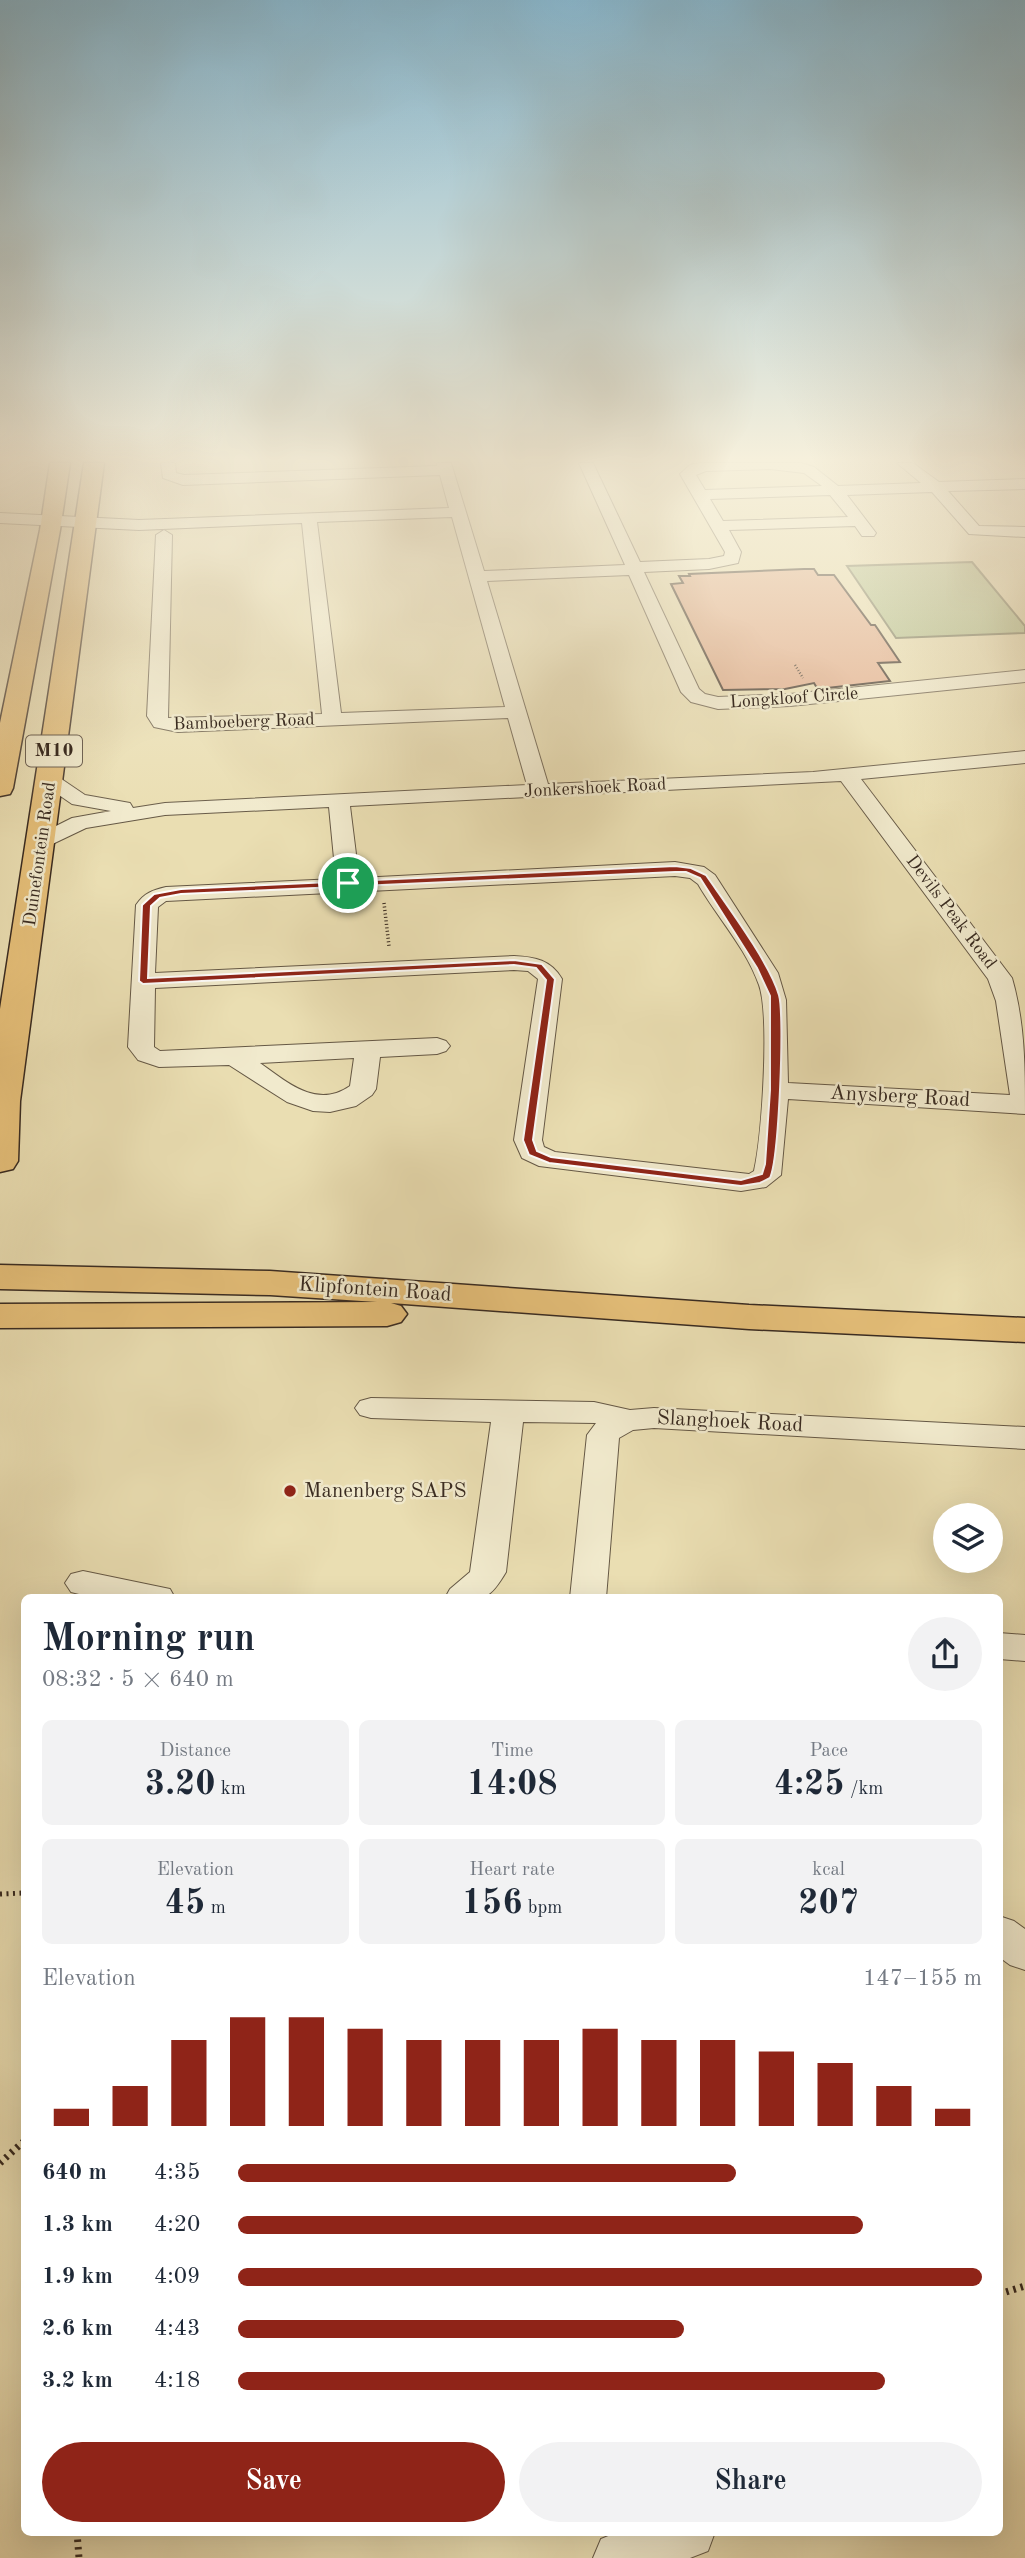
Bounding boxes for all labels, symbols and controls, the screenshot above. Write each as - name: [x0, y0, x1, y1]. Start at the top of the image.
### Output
- street label: Longkloof Circle: [729, 685, 859, 711]
- street label: Bamboeberg Road: [173, 711, 315, 733]
- road number: M10: [26, 736, 82, 766]
- street label: Jonkershoek Road: [523, 775, 667, 801]
- street label: Duinefontein Road: [21, 781, 59, 927]
- street label: Devils Peak Road: [902, 852, 1000, 972]
- pin: [318, 853, 378, 913]
- icon: arrive: [329, 864, 367, 902]
- street label: Anysberg Road: [829, 1083, 971, 1111]
- street label: Klipfontein Road: [298, 1274, 452, 1306]
- street label: Slanghoek Road: [656, 1408, 804, 1436]
- place label: Manenberg SAPS: [304, 1481, 466, 1502]
- marker: Manenberg SAPS: [282, 1483, 298, 1499]
- map controls: [933, 1503, 1003, 1573]
- button: layers: [933, 1503, 1003, 1573]
- button: share: [908, 1617, 982, 1691]
- text: Morning run: [42, 1621, 255, 1659]
- text: 08:32 · 5 × 640 m: [42, 1668, 234, 1691]
- text: Distance: [160, 1742, 231, 1761]
- text: Time: [491, 1742, 533, 1761]
- text: Pace: [809, 1742, 848, 1761]
- text: 3.20: [145, 1767, 216, 1802]
- text: 14:08: [466, 1767, 558, 1802]
- text: 4:25: [774, 1767, 845, 1802]
- text: km: [216, 1780, 246, 1799]
- text: /km: [845, 1780, 883, 1799]
- text: Elevation: [157, 1861, 234, 1880]
- text: Heart rate: [469, 1861, 555, 1880]
- text: kcal: [812, 1861, 845, 1880]
- text: 45: [165, 1886, 205, 1921]
- text: 156: [462, 1886, 522, 1921]
- text: 207: [798, 1886, 859, 1921]
- text: m: [205, 1899, 226, 1918]
- text: bpm: [522, 1899, 562, 1918]
- text: Elevation: [42, 1967, 136, 1990]
- text: 147–155 m: [863, 1967, 982, 1990]
- text: 640 m: [42, 2161, 107, 2184]
- text: 4:35: [154, 2161, 200, 2184]
- text: 1.3 km: [42, 2213, 113, 2236]
- text: 4:20: [154, 2213, 200, 2236]
- text: 1.9 km: [42, 2265, 113, 2288]
- text: 4:09: [154, 2265, 200, 2288]
- text: 2.6 km: [42, 2317, 113, 2340]
- text: 4:43: [154, 2317, 200, 2340]
- text: 3.2 km: [42, 2369, 113, 2392]
- text: 4:18: [154, 2369, 200, 2392]
- button: Save: [42, 2442, 505, 2522]
- button: Share: [519, 2442, 982, 2522]

